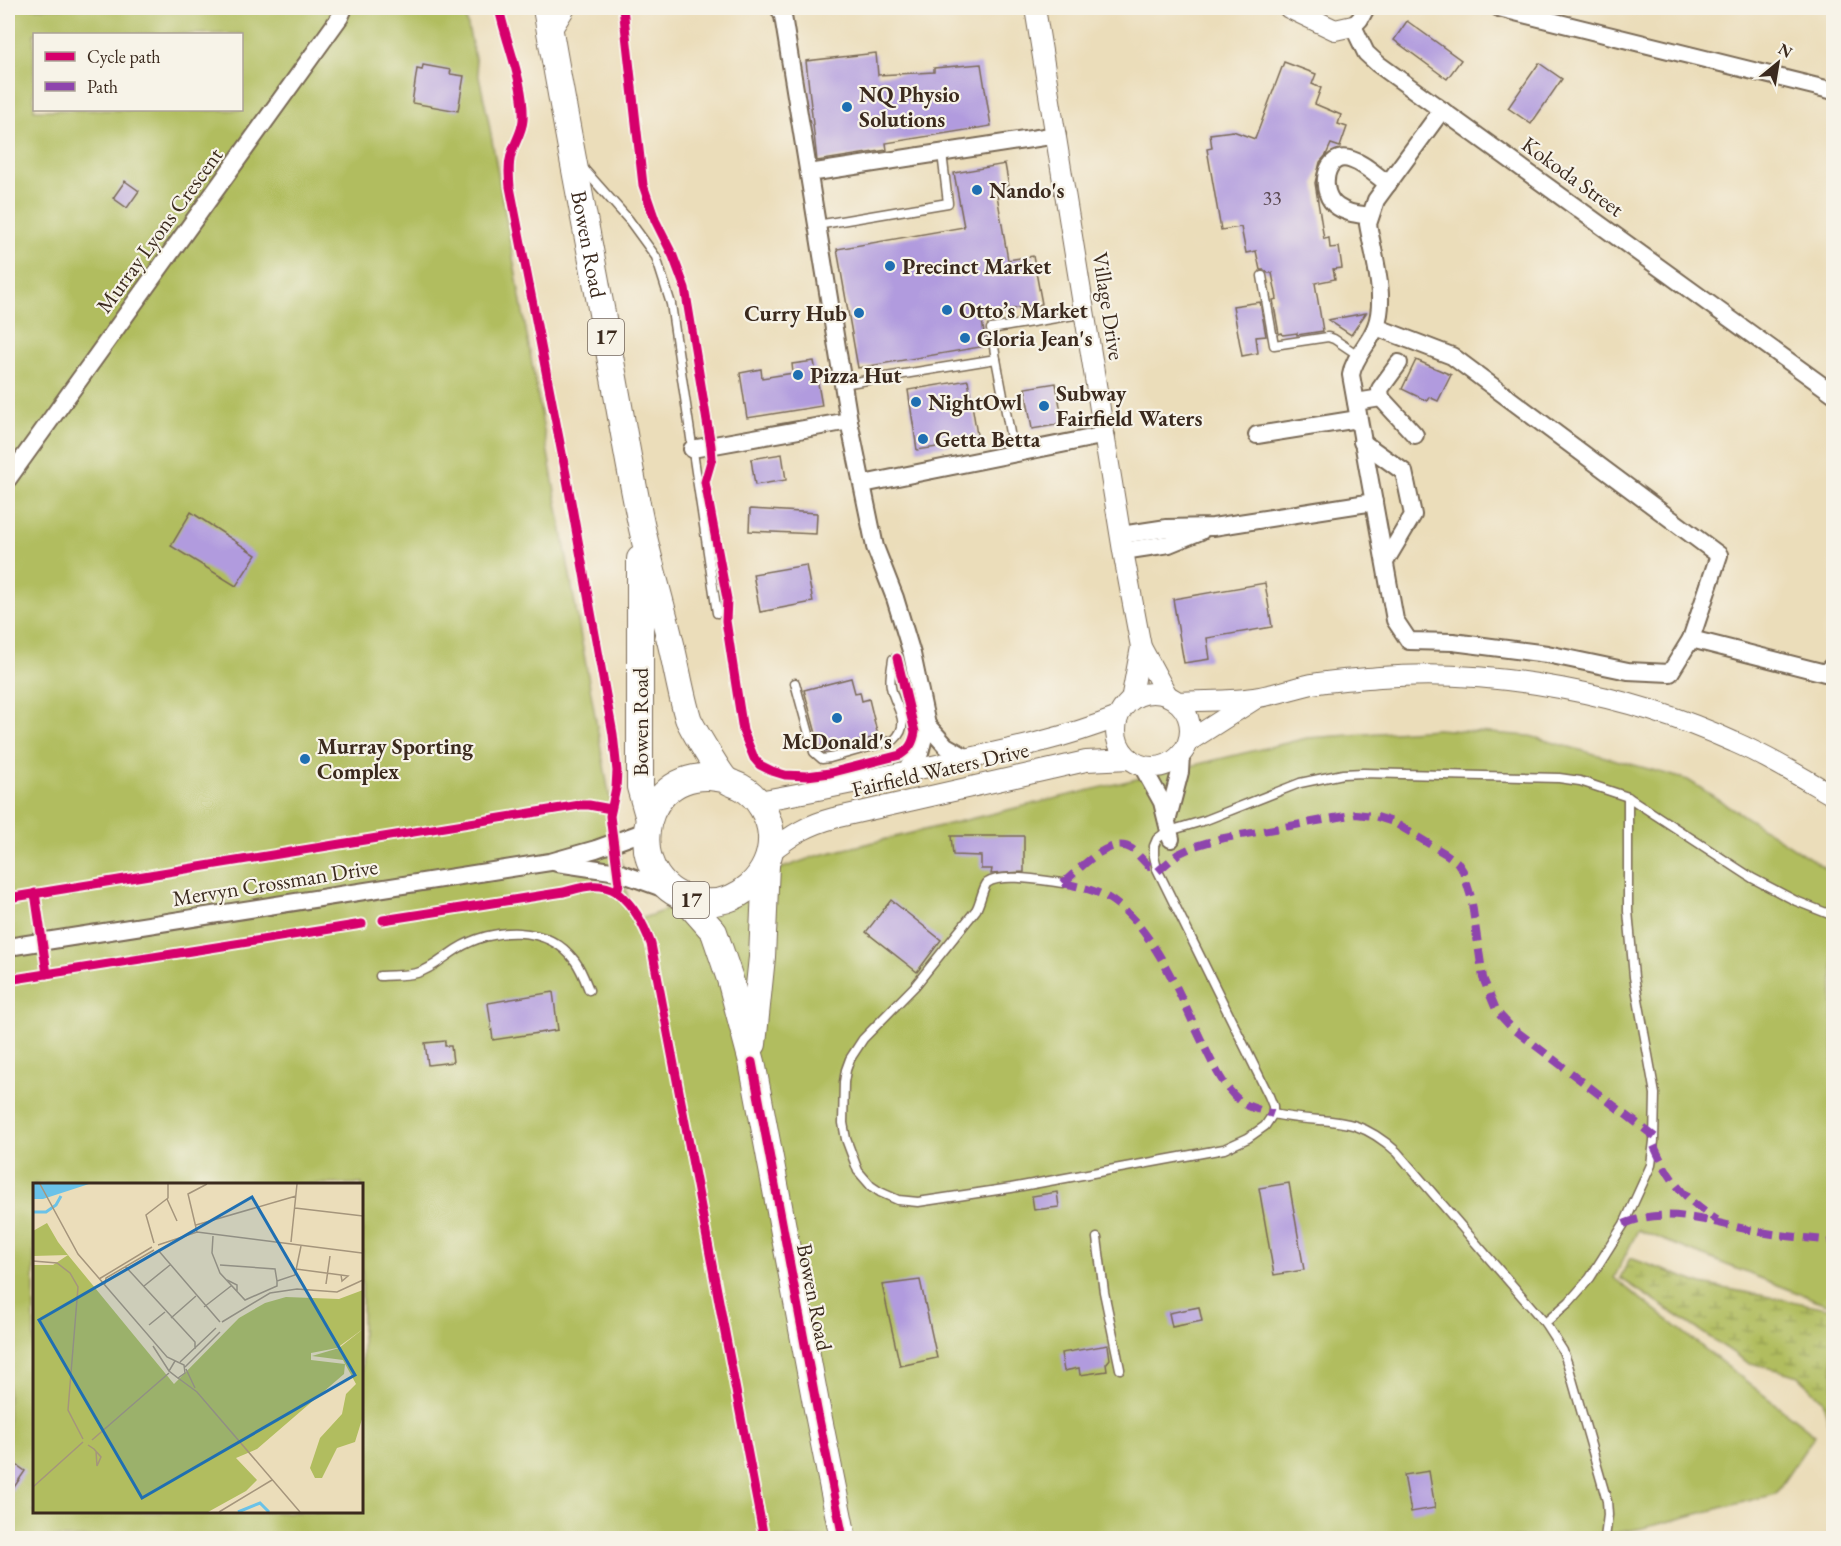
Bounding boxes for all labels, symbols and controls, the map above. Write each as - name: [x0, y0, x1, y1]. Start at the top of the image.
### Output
- legend: [33, 33, 243, 111]
- north arrow: [1748, 33, 1808, 93]
- text: N: [1774, 38, 1796, 63]
- text: Cycle path: [87, 45, 161, 68]
- text: Path: [87, 75, 118, 98]
- place label: NQ Physio Solutions: [859, 80, 960, 134]
- marker: NQ Physio Solutions: [840, 100, 854, 114]
- street label: Kokoda Street: [1516, 130, 1630, 223]
- street label: Murray Lyons Crescent: [90, 142, 229, 319]
- place label: Nando's: [989, 176, 1065, 205]
- marker: Nando's: [970, 183, 984, 197]
- house number: 33: [1262, 185, 1282, 211]
- street label: Bowen Road: [564, 188, 613, 301]
- street label: Village Drive: [1086, 250, 1131, 362]
- place label: Precinct Market: [902, 252, 1052, 281]
- marker: Precinct Market: [883, 259, 897, 273]
- place label: Otto’s Market: [959, 296, 1089, 325]
- place label: Curry Hub: [744, 299, 847, 328]
- marker: Otto’s Market: [940, 303, 954, 317]
- marker: Curry Hub: [852, 306, 866, 320]
- road number: 17: [588, 319, 624, 355]
- place label: Gloria Jean's: [977, 324, 1093, 353]
- marker: Gloria Jean's: [958, 331, 972, 345]
- place label: Pizza Hut: [810, 361, 902, 390]
- marker: Pizza Hut: [791, 368, 805, 382]
- place label: Subway Fairfield Waters: [1056, 379, 1202, 433]
- place label: NightOwl: [928, 388, 1022, 417]
- marker: NightOwl: [909, 395, 923, 409]
- marker: Subway Fairfield Waters: [1037, 399, 1051, 413]
- place label: Getta Betta: [935, 425, 1041, 454]
- marker: Getta Betta: [916, 432, 930, 446]
- street label: Bowen Road: [626, 667, 655, 776]
- marker: McDonald's: [830, 711, 844, 725]
- place label: McDonald's: [782, 727, 892, 756]
- place label: Murray Sporting Complex: [317, 732, 474, 786]
- street label: Fairfield Waters Drive: [849, 735, 1032, 804]
- marker: Murray Sporting Complex: [298, 752, 312, 766]
- street label: Mervyn Crossman Drive: [170, 852, 380, 913]
- road number: 17: [673, 882, 709, 918]
- inset map: [33, 1183, 363, 1513]
- street label: Bowen Road: [790, 1241, 839, 1354]

